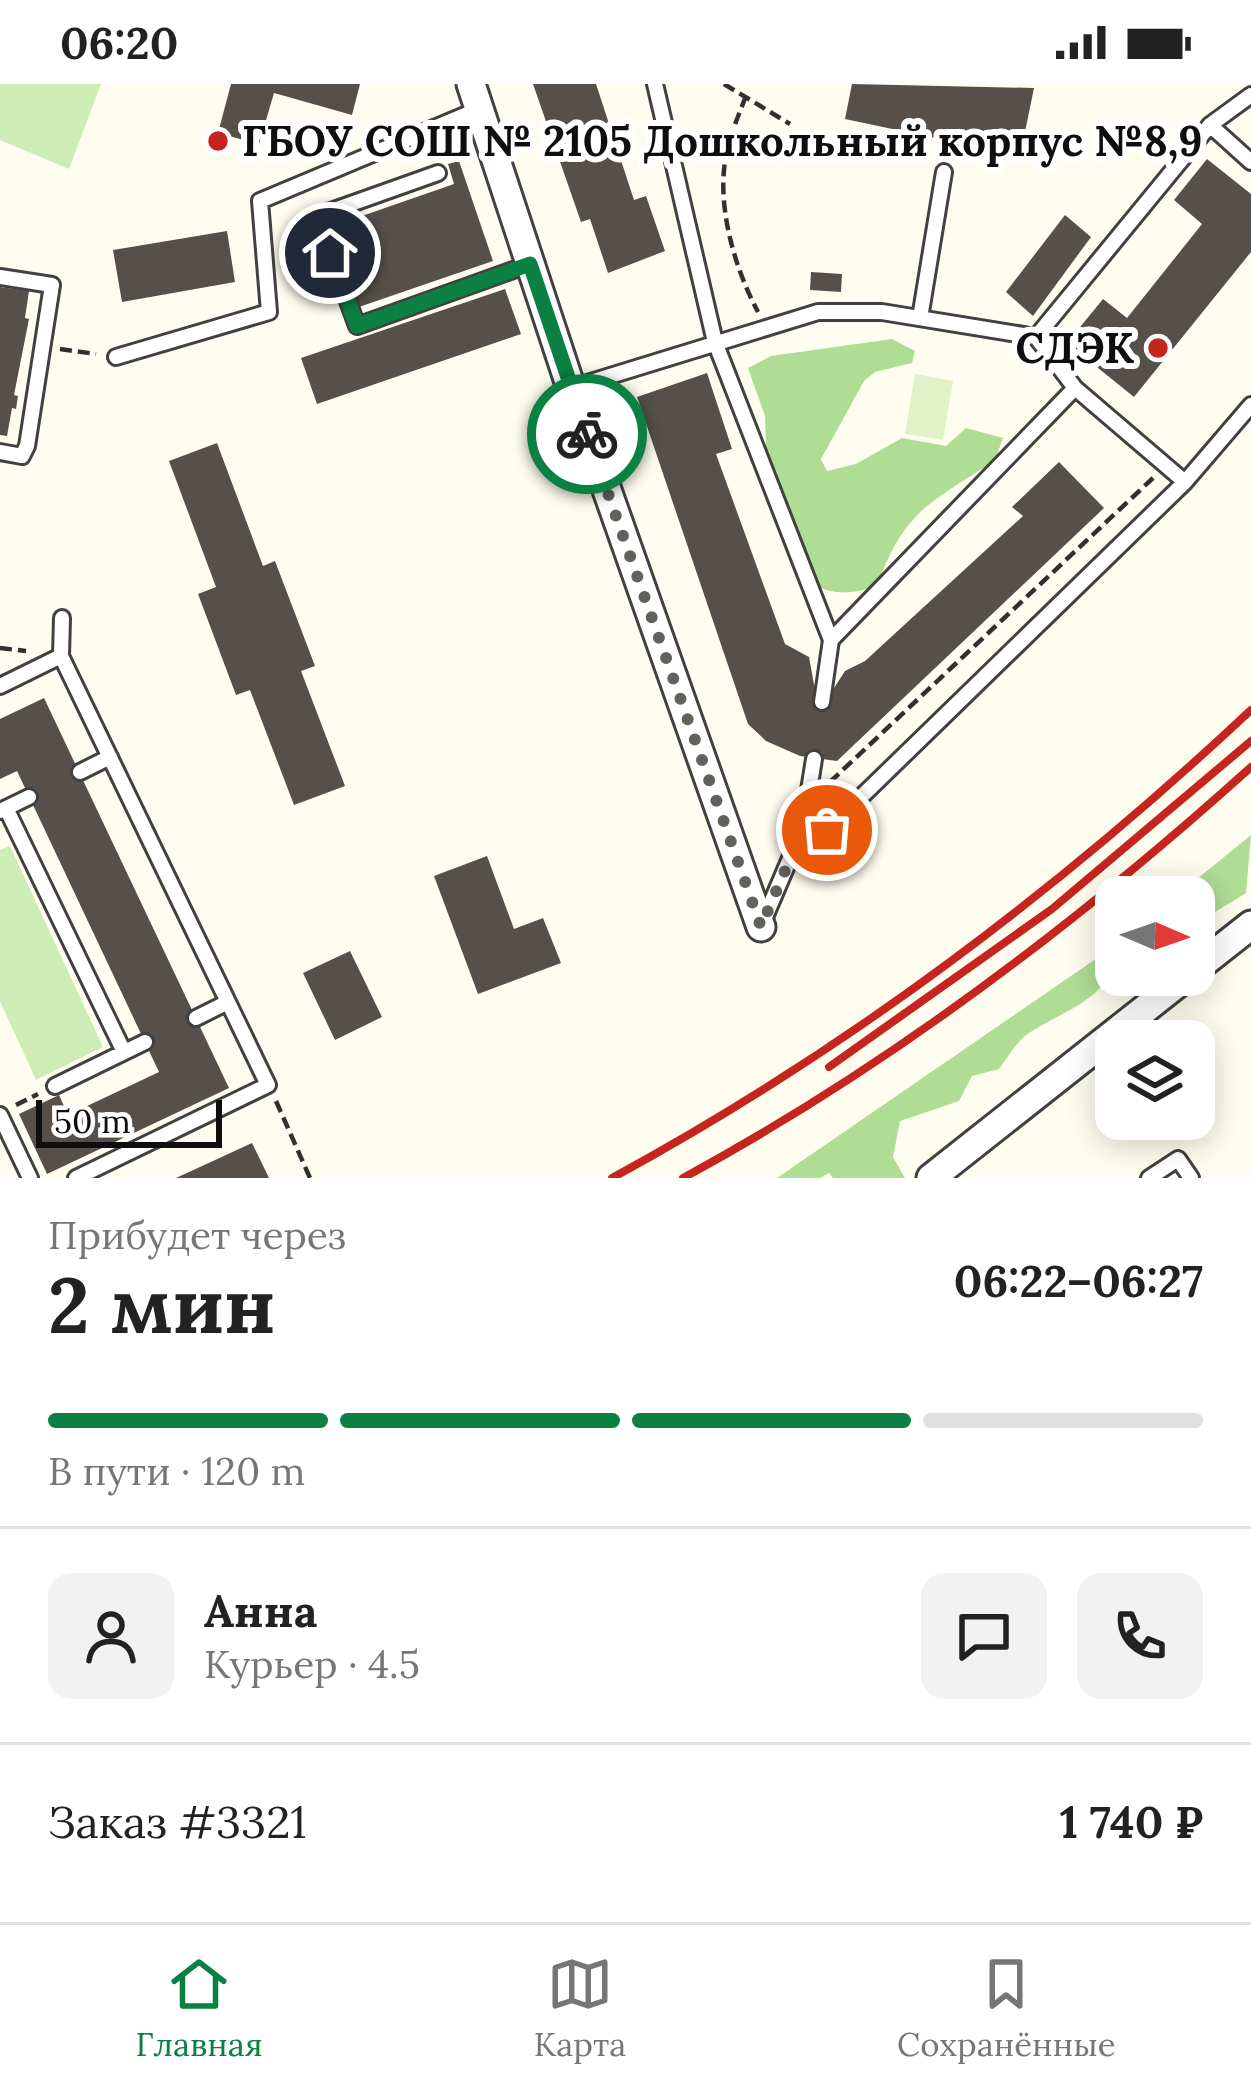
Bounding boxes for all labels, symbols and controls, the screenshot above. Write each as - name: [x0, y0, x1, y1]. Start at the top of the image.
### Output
- text: 06:20: [60, 14, 178, 71]
- place label: ГБОУ СОШ № 2105 Дошкольный корпус №8,9: [242, 114, 1202, 168]
- marker: ГБОУ СОШ № 2105 Дошкольный корпус №8,9: [205, 128, 231, 154]
- pin: [279, 202, 381, 304]
- icon: home: [297, 220, 363, 286]
- place label: СДЭК: [1015, 321, 1134, 375]
- marker: СДЭК: [1145, 335, 1171, 361]
- courier: [527, 374, 647, 494]
- icon: bike: [554, 401, 620, 467]
- pin: [776, 779, 878, 881]
- icon: bag: [794, 797, 860, 863]
- north arrow: [1095, 876, 1215, 996]
- map controls: [1095, 876, 1215, 1140]
- button: layers: [1095, 1020, 1215, 1140]
- scale bar: [36, 1094, 222, 1147]
- text: 50 m: [54, 1100, 131, 1142]
- text: Прибудет через: [48, 1210, 346, 1260]
- text: 06:22–06:27: [954, 1252, 1203, 1309]
- text: 2 мин: [48, 1255, 276, 1354]
- text: В пути · 120 m: [48, 1446, 305, 1496]
- button: person: [48, 1573, 174, 1699]
- button: chat: [921, 1573, 1047, 1699]
- button: phone: [1077, 1573, 1203, 1699]
- text: Анна: [204, 1582, 317, 1639]
- text: Курьер · 4.5: [204, 1639, 420, 1689]
- text: Заказ #3321: [48, 1793, 307, 1850]
- text: 1 740 ₽: [1060, 1793, 1203, 1850]
- tab: Главная: [135, 1951, 263, 2065]
- tab: Карта: [534, 1951, 626, 2065]
- tab: Сохранённые: [897, 1951, 1116, 2065]

